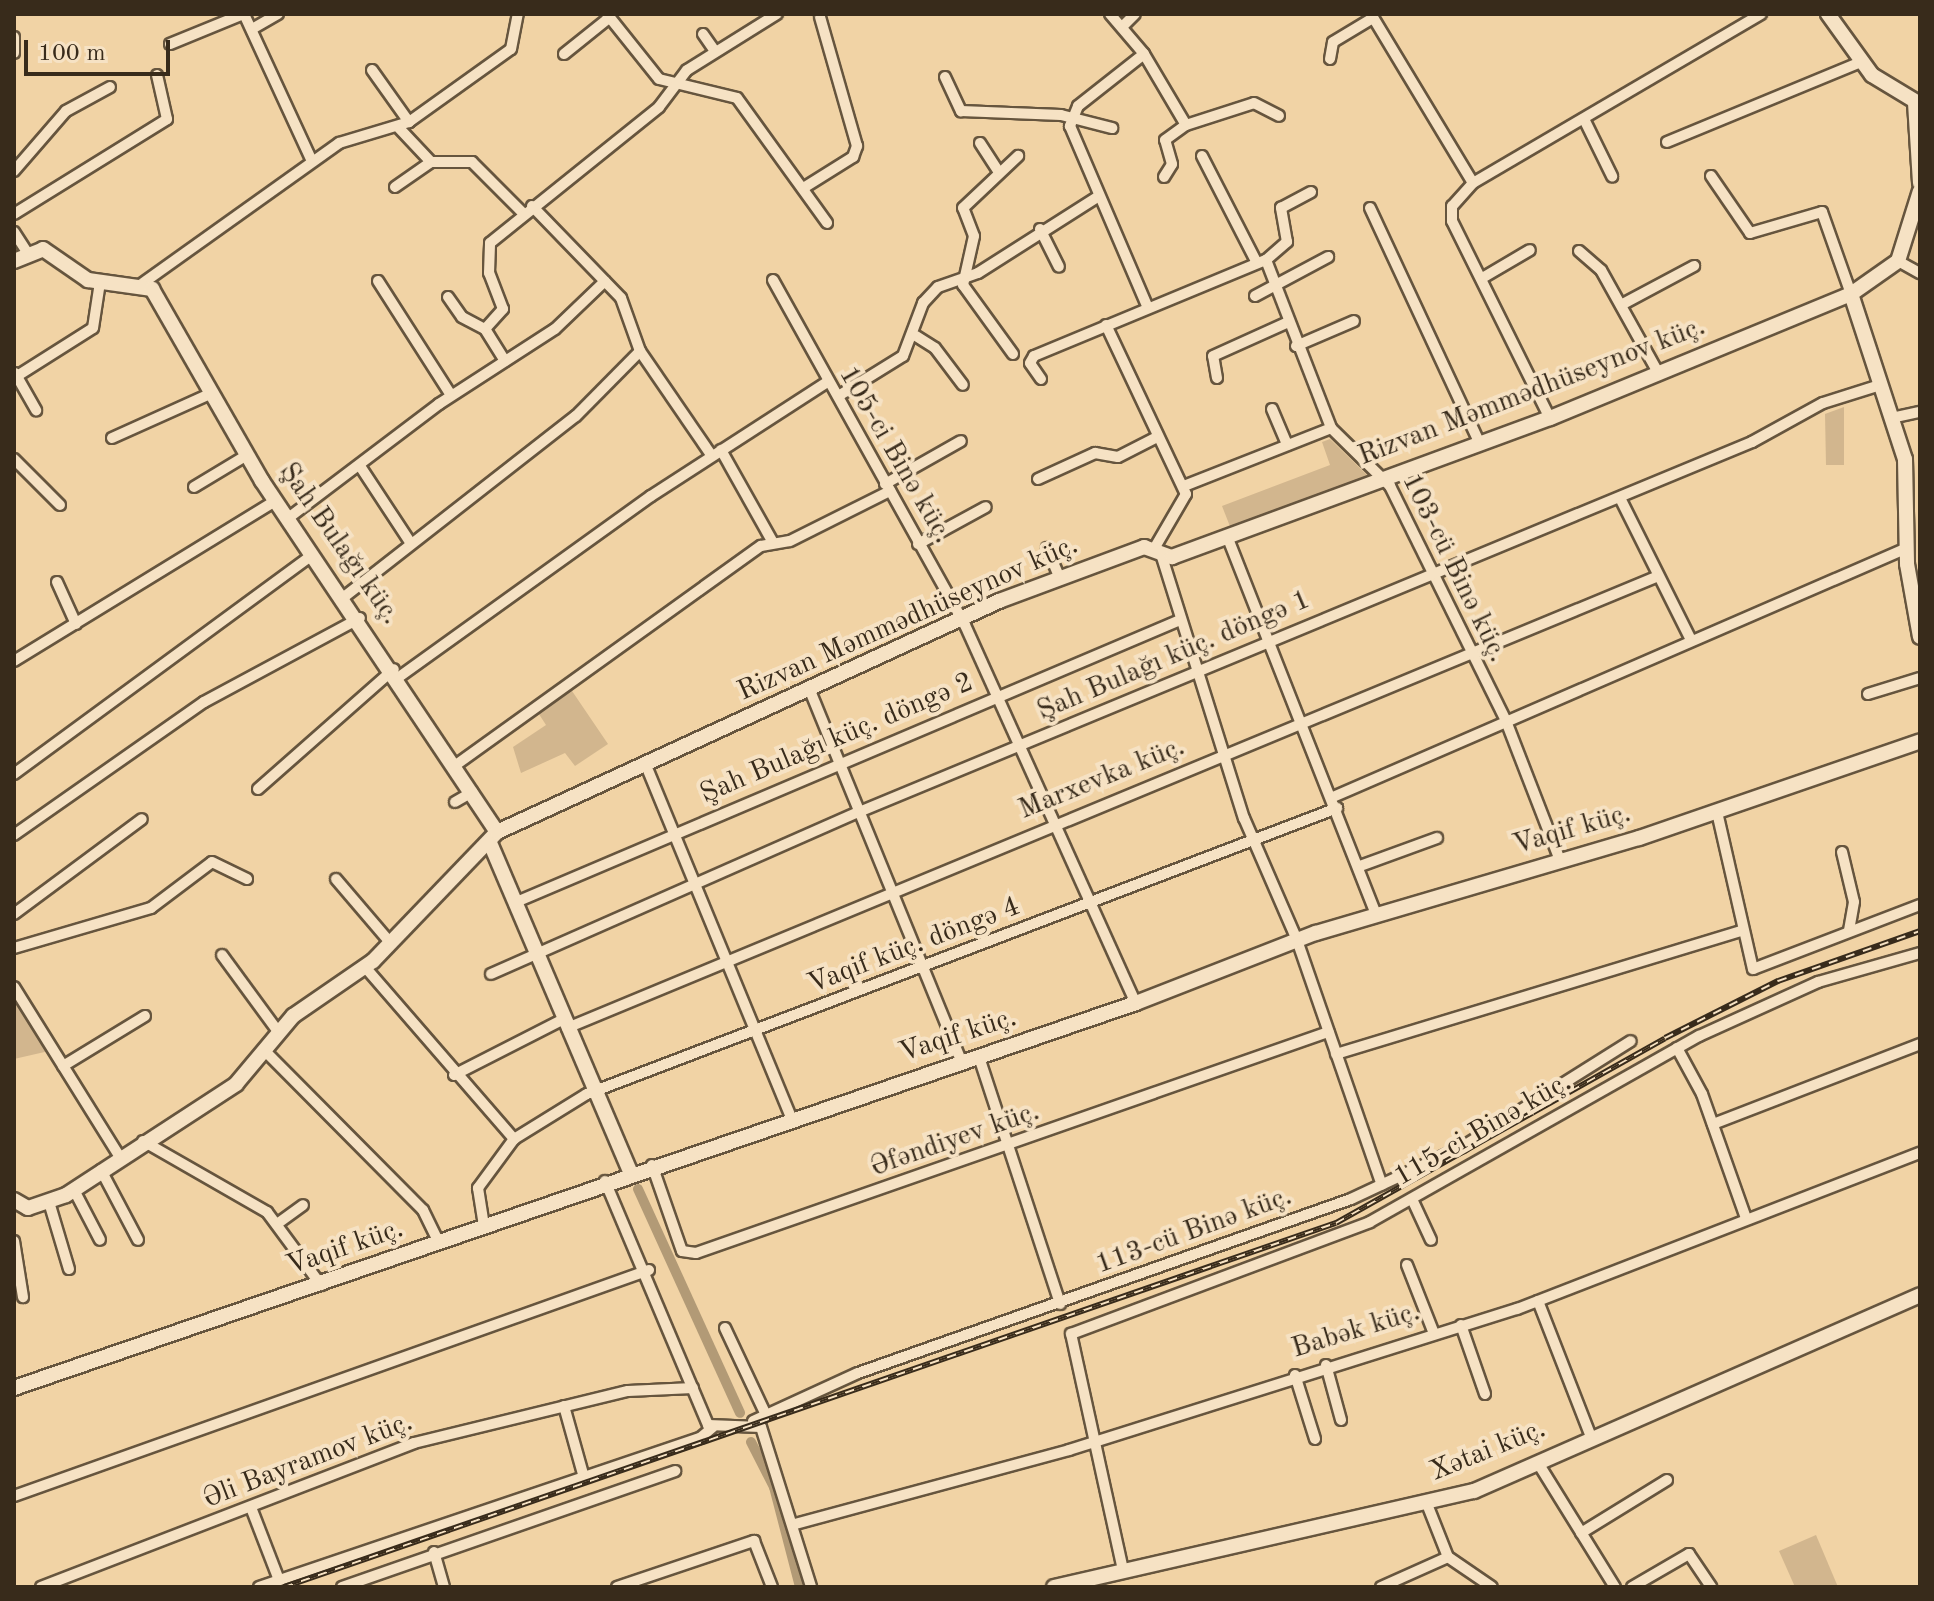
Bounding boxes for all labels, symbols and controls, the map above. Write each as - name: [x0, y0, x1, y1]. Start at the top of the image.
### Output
- scale bar: [28, 24, 174, 74]
- text: 100 m: [38, 42, 106, 66]
- street label: Rizvan Məmmədhüseynov küç.: [1354, 310, 1710, 474]
- street label: 105-ci Binə küç.: [831, 360, 959, 550]
- street label: Şah Bulağı küç.: [271, 457, 407, 631]
- street label: 103-cü Binə küç.: [1394, 468, 1514, 668]
- street label: Rizvan Məmmədhüseynov küç.: [733, 529, 1083, 709]
- street label: Şah Bulağı küç. döngə 1: [1032, 583, 1316, 729]
- street label: Şah Bulağı küç. döngə 2: [695, 666, 979, 812]
- street label: Marxevka küç.: [1014, 730, 1190, 828]
- street label: Vaqif küç.: [1509, 797, 1635, 863]
- street label: Vaqif küç. döngə 4: [803, 890, 1025, 1002]
- street label: Vaqif küç.: [895, 1001, 1021, 1071]
- street label: 115-ci Binə küç.: [1388, 1066, 1578, 1194]
- street label: Əfəndiyev küç.: [866, 1095, 1044, 1185]
- street label: 113-cü Binə küç.: [1091, 1180, 1297, 1282]
- street label: Vaqif küç.: [282, 1212, 408, 1284]
- street label: Babək küç.: [1288, 1296, 1424, 1366]
- street label: Əli Bayramov küç.: [198, 1406, 418, 1516]
- street label: Xətai küç.: [1425, 1413, 1551, 1489]

